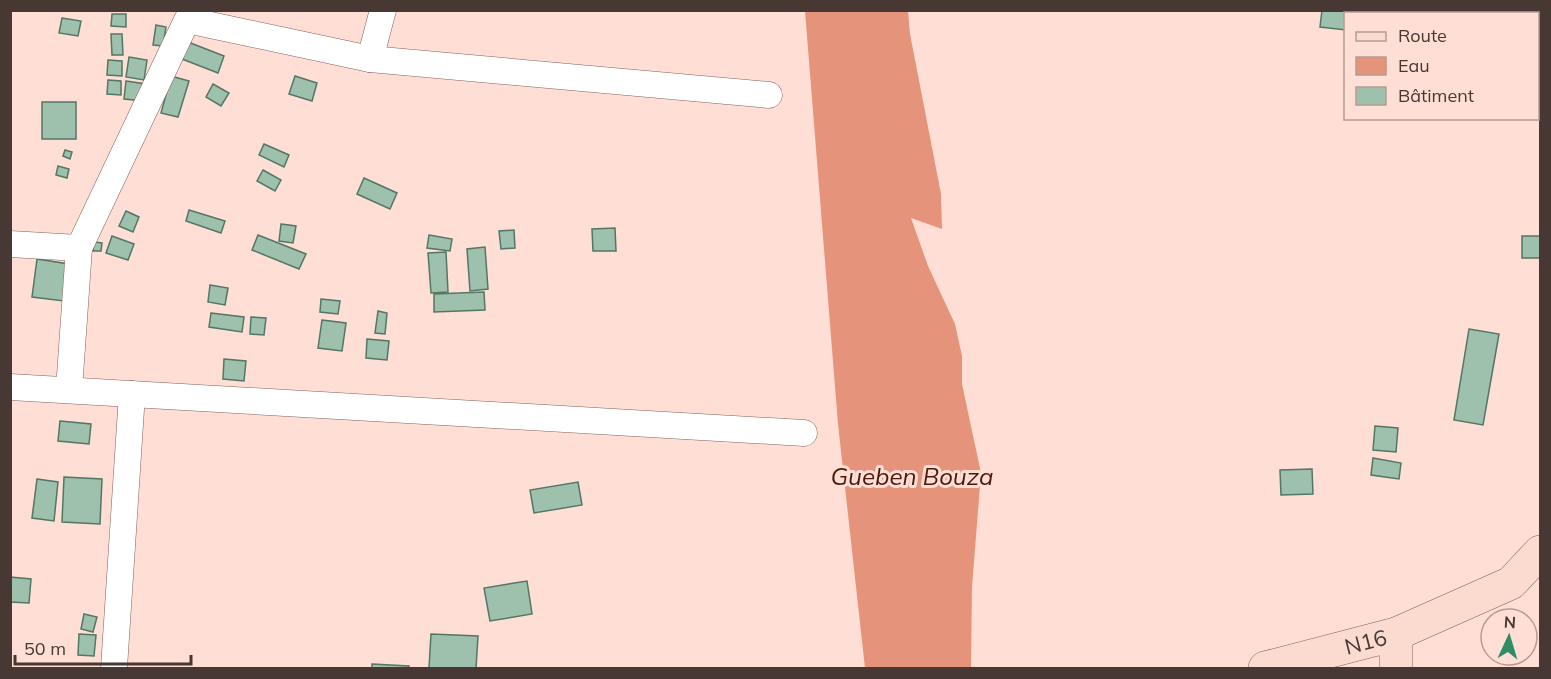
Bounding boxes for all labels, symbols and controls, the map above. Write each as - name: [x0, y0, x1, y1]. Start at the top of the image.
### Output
- legend: [1344, 12, 1539, 120]
- text: Route: [1398, 24, 1447, 47]
- text: Eau: [1398, 54, 1430, 77]
- text: Bâtiment: [1398, 84, 1474, 107]
- water label: Gueben Bouza: [831, 461, 993, 491]
- north arrow: [1479, 607, 1539, 667]
- text: N: [1503, 612, 1517, 632]
- street label: N16: [1341, 623, 1390, 661]
- scale bar: [15, 628, 190, 666]
- text: 50 m: [24, 637, 66, 660]

